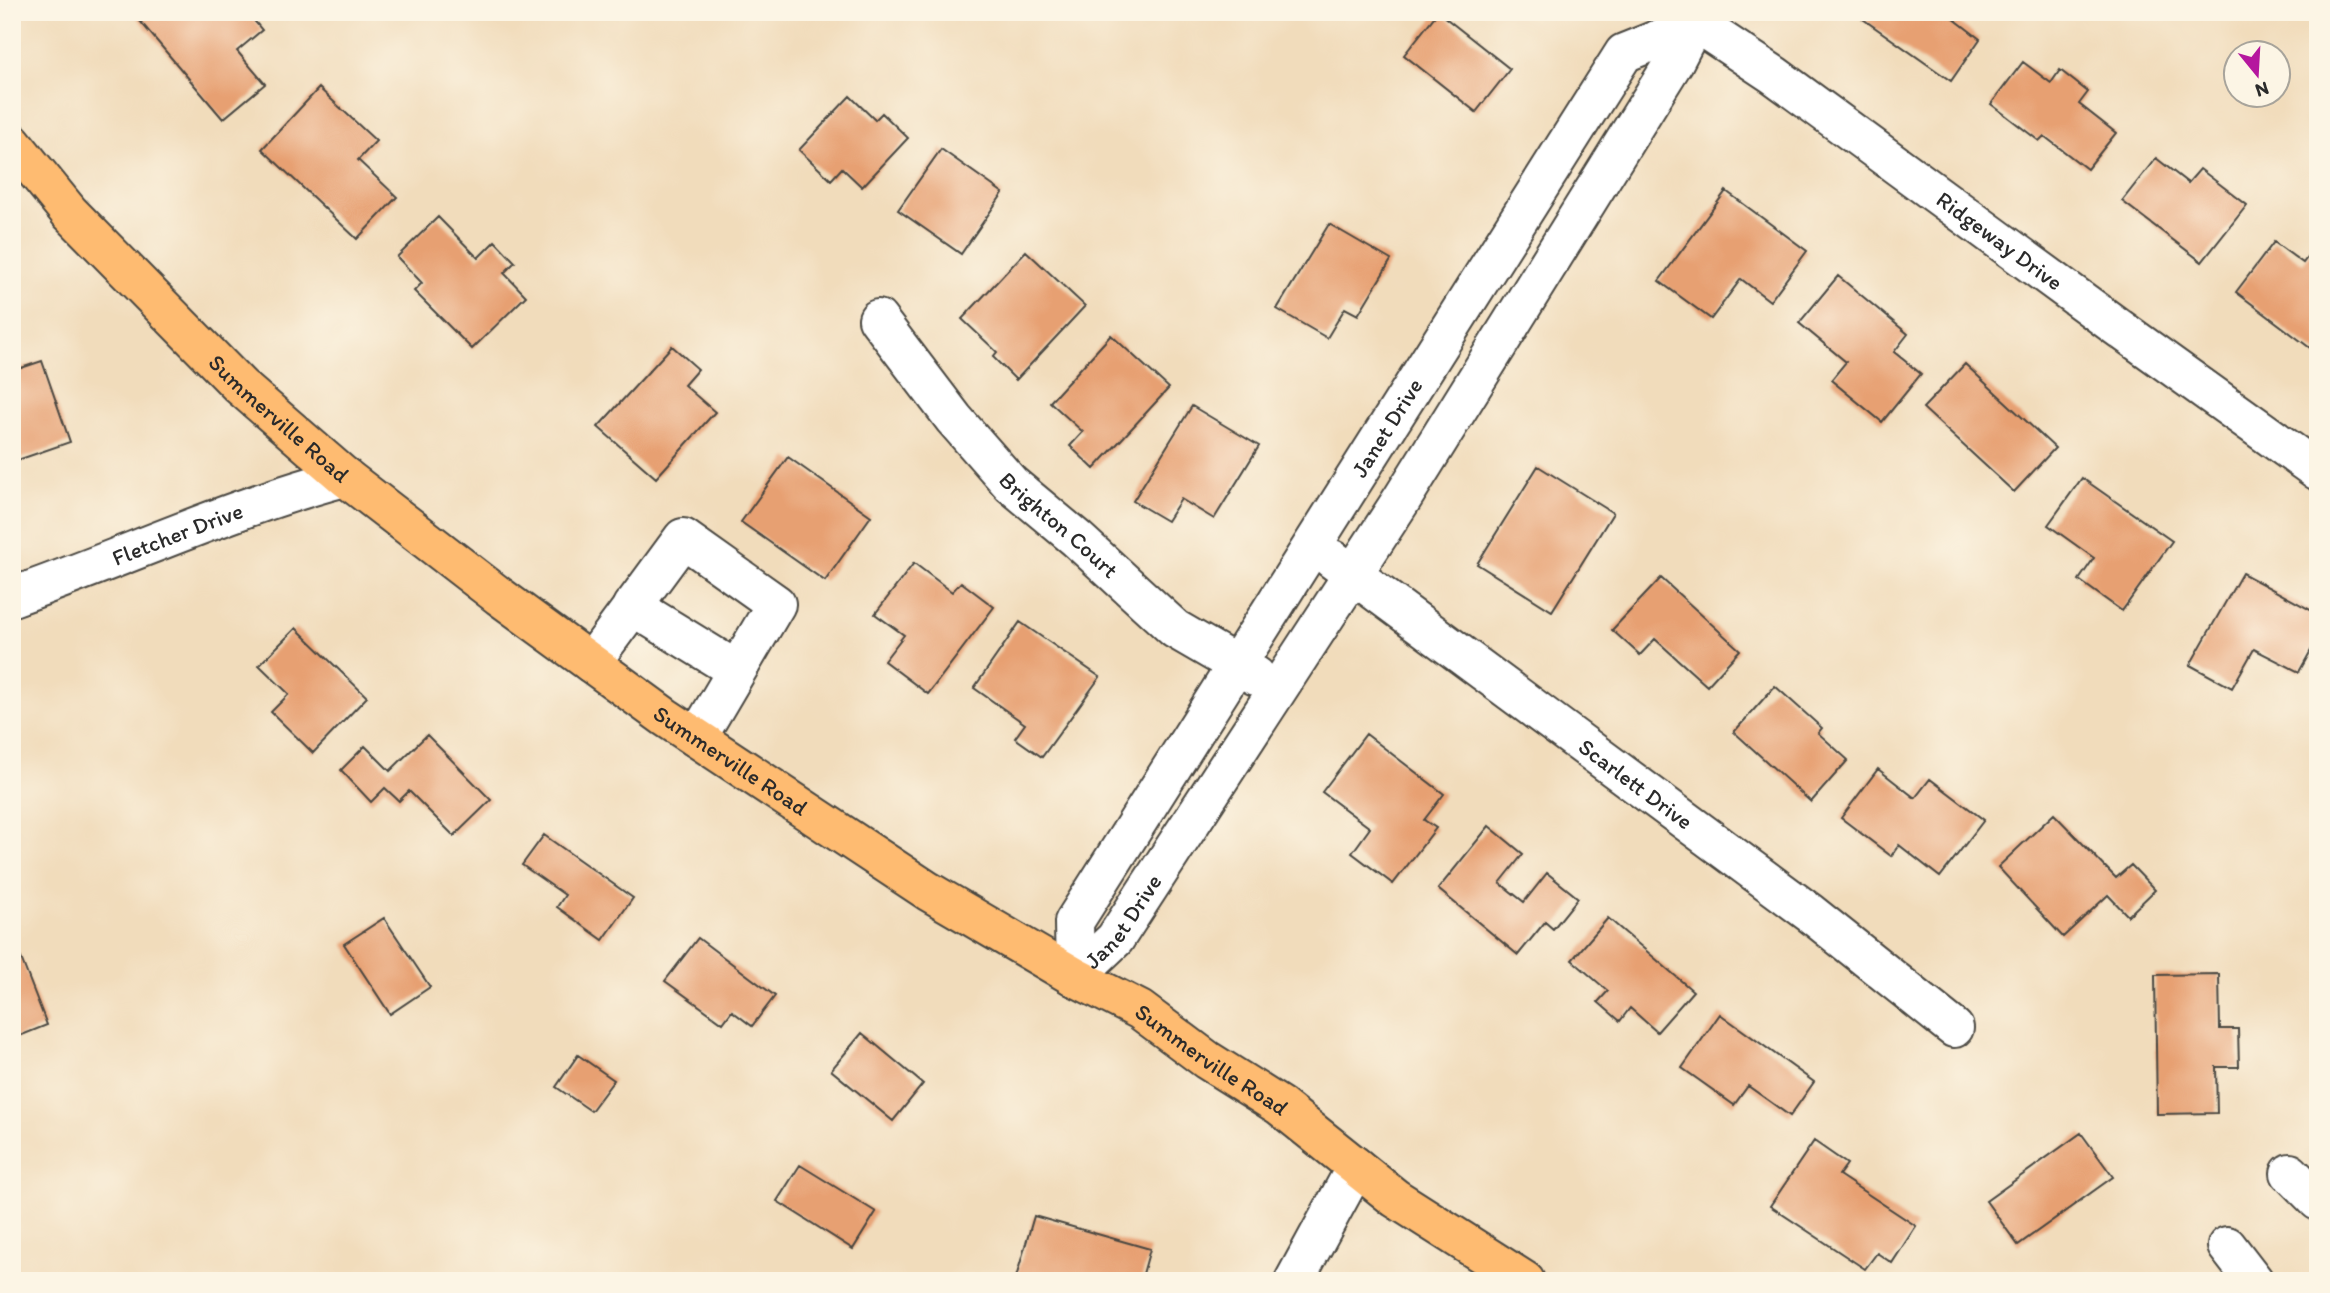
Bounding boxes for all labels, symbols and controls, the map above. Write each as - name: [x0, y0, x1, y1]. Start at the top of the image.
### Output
- north arrow: [2222, 38, 2292, 108]
- text: N: [2252, 77, 2272, 103]
- street label: Ridgeway Drive: [1931, 185, 2069, 296]
- street label: Summerville Road: [203, 348, 356, 489]
- street label: Janet Drive: [1345, 373, 1429, 482]
- street label: Brighton Court: [993, 466, 1124, 584]
- street label: Fletcher Drive: [108, 496, 247, 572]
- street label: Summerville Road: [648, 699, 814, 822]
- street label: Scarlett Drive: [1573, 732, 1698, 835]
- street label: Janet Drive: [1079, 869, 1168, 975]
- street label: Summerville Road: [1130, 997, 1295, 1122]

